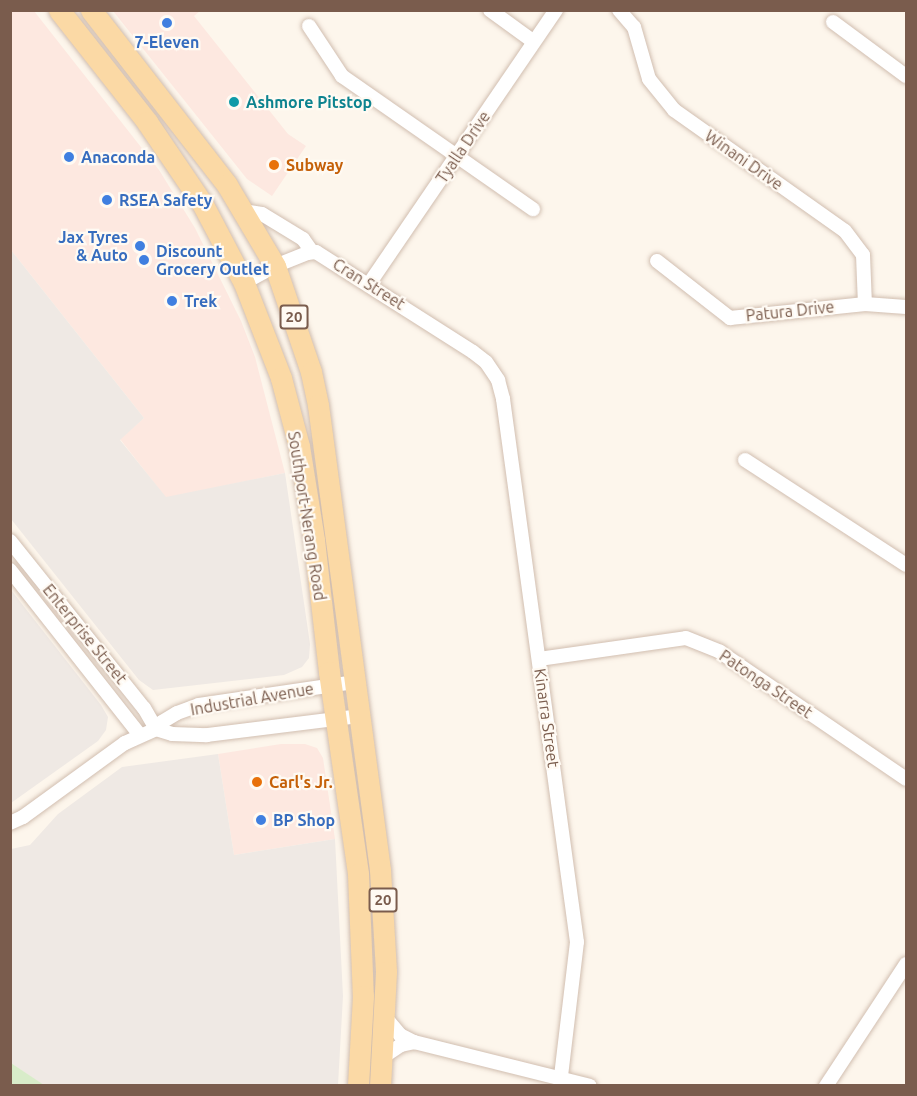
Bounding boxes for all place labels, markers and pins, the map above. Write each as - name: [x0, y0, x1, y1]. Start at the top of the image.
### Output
- marker: 7-Eleven: [160, 16, 174, 30]
- place label: 7-Eleven: [135, 32, 199, 52]
- place label: Ashmore Pitstop: [246, 92, 372, 112]
- marker: Ashmore Pitstop: [227, 95, 241, 109]
- place label: Anaconda: [81, 147, 155, 167]
- marker: Anaconda: [62, 150, 76, 164]
- place label: Subway: [286, 155, 343, 175]
- marker: Subway: [267, 158, 281, 172]
- place label: RSEA Safety: [119, 190, 212, 210]
- marker: RSEA Safety: [100, 193, 114, 207]
- place label: Jax Tyres & Auto: [58, 227, 128, 265]
- marker: Jax Tyres & Auto: [133, 239, 147, 253]
- place label: Discount Grocery Outlet: [156, 241, 269, 279]
- marker: Discount Grocery Outlet: [137, 253, 151, 267]
- place label: Trek: [184, 291, 217, 311]
- marker: Trek: [165, 294, 179, 308]
- place label: Carl's Jr.: [269, 772, 333, 792]
- marker: Carl's Jr.: [250, 775, 264, 789]
- place label: BP Shop: [273, 810, 335, 830]
- marker: BP Shop: [254, 813, 268, 827]

